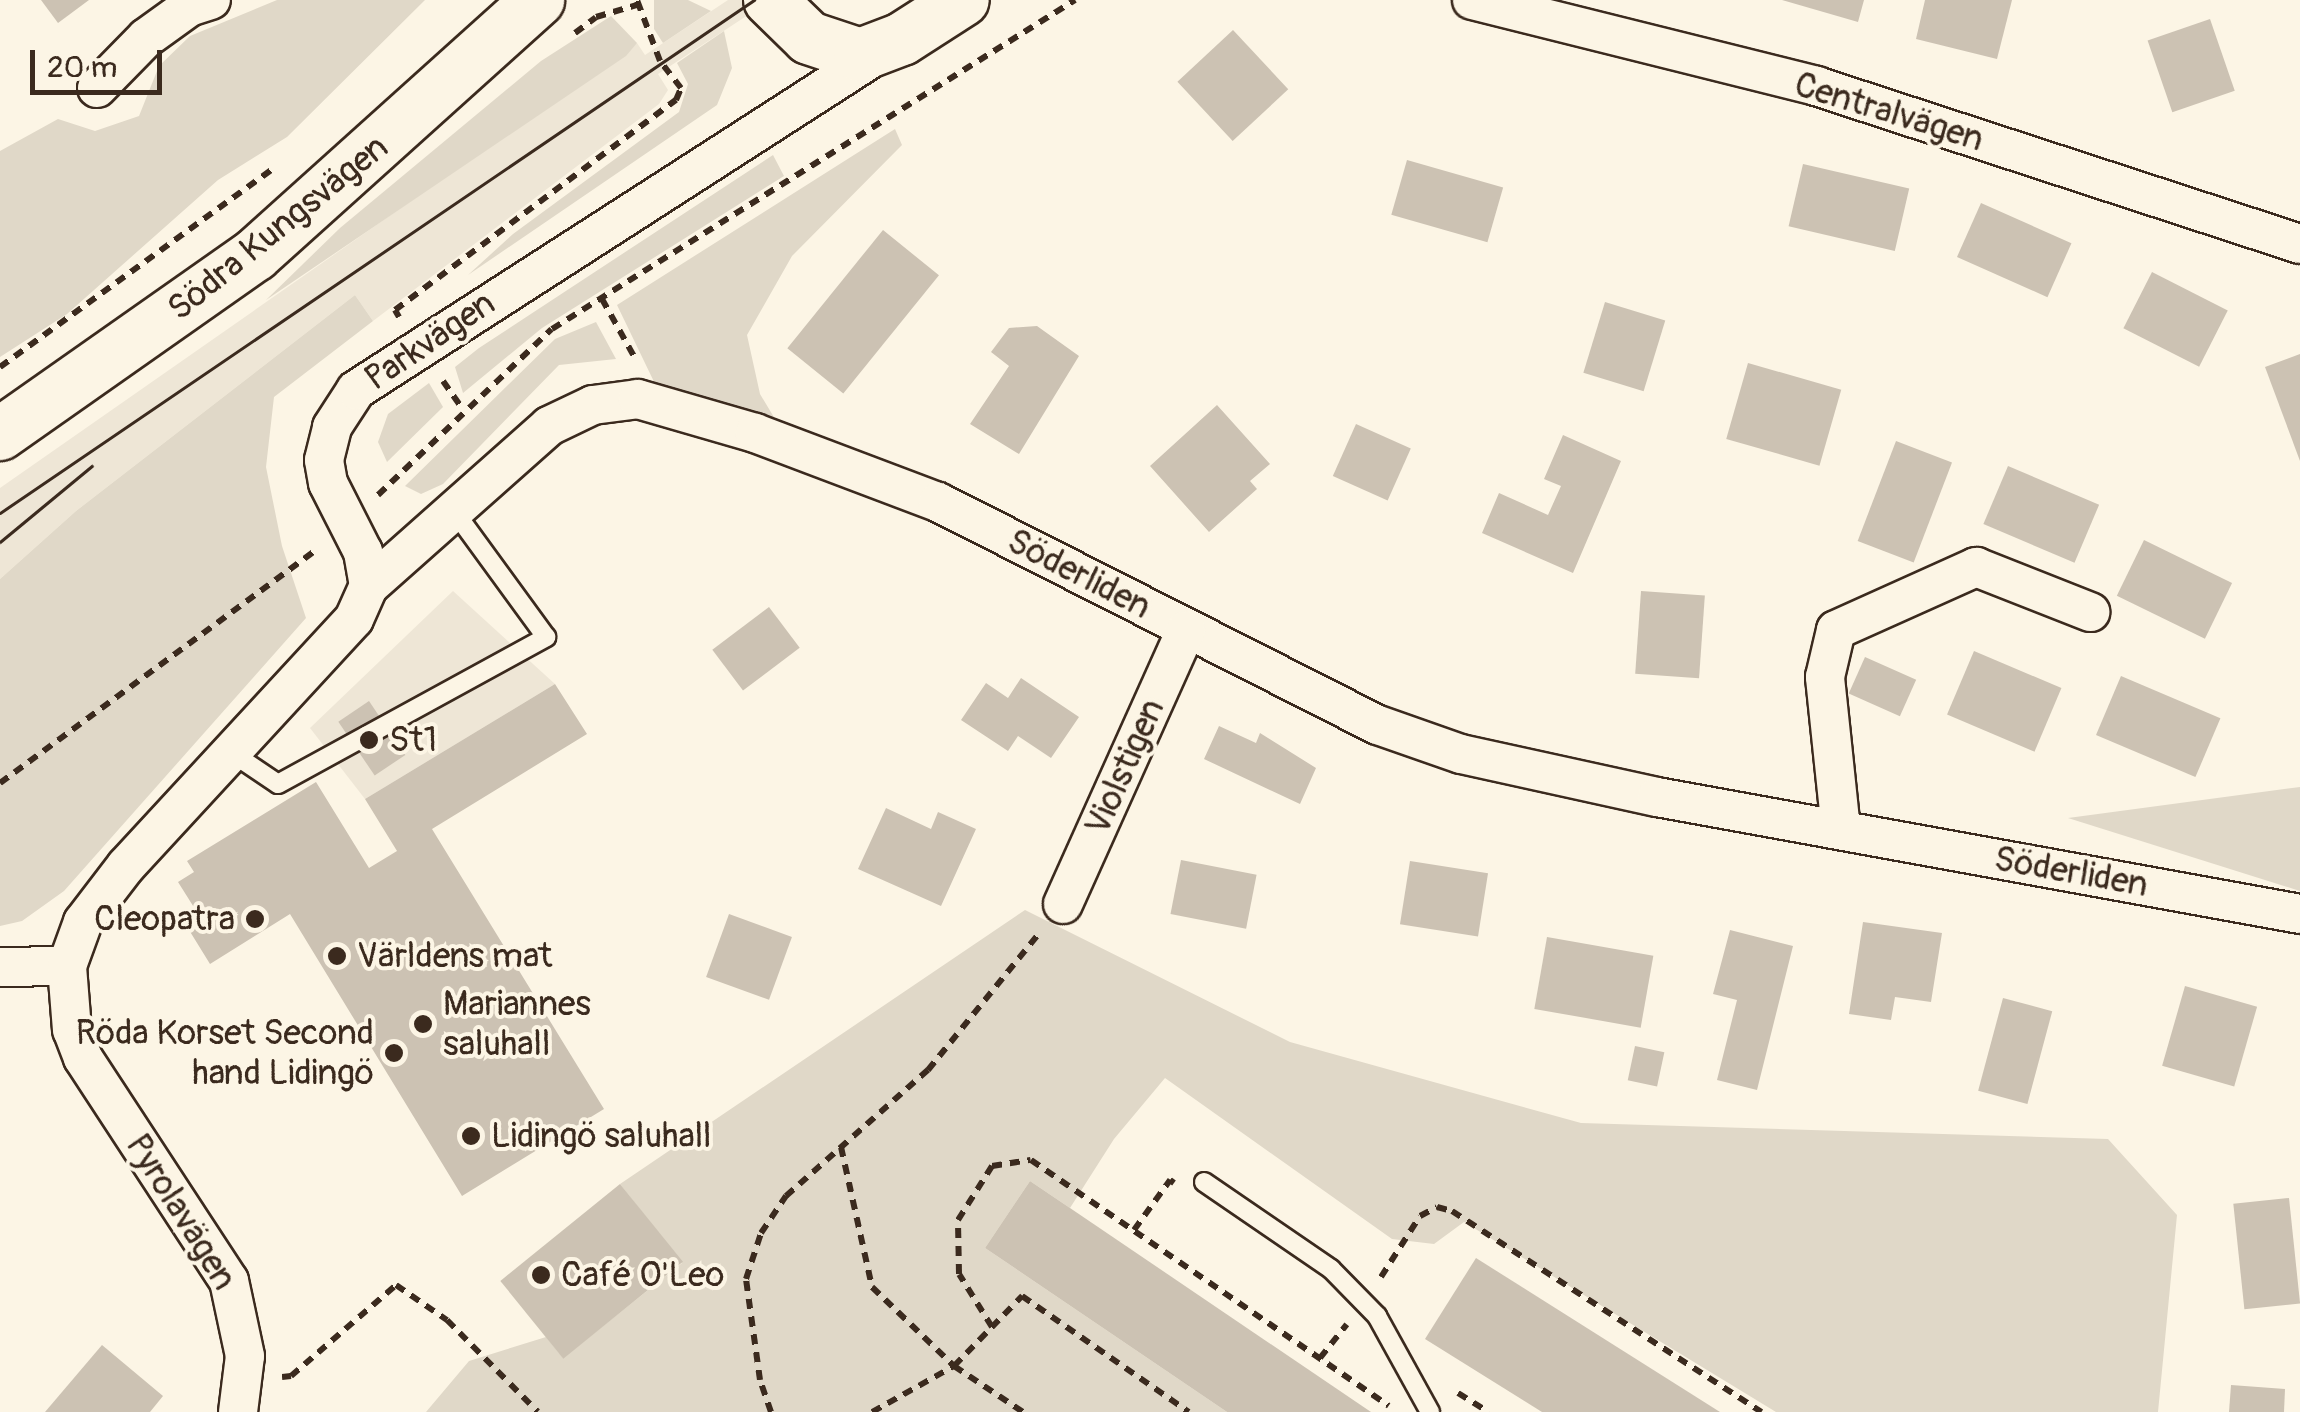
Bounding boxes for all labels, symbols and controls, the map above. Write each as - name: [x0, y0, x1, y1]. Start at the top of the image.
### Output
- scale bar: [35, 30, 168, 92]
- text: 20 m: [47, 49, 117, 86]
- street label: Centralvägen: [1790, 63, 1988, 161]
- street label: Södra Kungsvägen: [159, 126, 397, 330]
- street label: Parkvägen: [357, 282, 503, 400]
- street label: Söderliden: [1000, 520, 1158, 628]
- street label: Violstigen: [1076, 693, 1174, 841]
- place label: St1: [389, 719, 437, 761]
- marker: St1: [358, 729, 380, 751]
- street label: Söderliden: [1991, 838, 2151, 906]
- place label: Cleopatra: [94, 898, 235, 940]
- marker: Cleopatra: [244, 908, 266, 930]
- place label: Världens mat: [357, 935, 552, 977]
- marker: Världens mat: [326, 945, 348, 967]
- place label: Mariannes saluhall: [443, 983, 591, 1065]
- place label: Röda Korset Second hand Lidingö: [76, 1012, 374, 1094]
- marker: Mariannes saluhall: [412, 1013, 434, 1035]
- marker: Röda Korset Second hand Lidingö: [383, 1042, 405, 1064]
- place label: Lidingö saluhall: [491, 1115, 711, 1157]
- marker: Lidingö saluhall: [460, 1125, 482, 1147]
- street label: Pyrolavägen: [117, 1126, 245, 1298]
- place label: Café O'Leo: [561, 1254, 724, 1296]
- marker: Café O'Leo: [530, 1264, 552, 1286]

